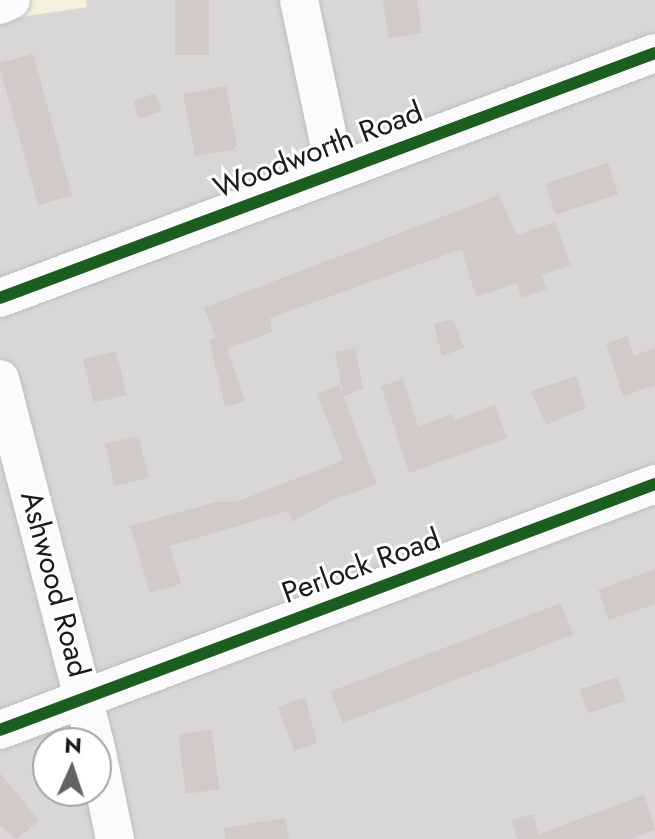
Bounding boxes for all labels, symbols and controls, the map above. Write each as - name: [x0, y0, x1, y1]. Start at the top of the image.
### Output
- street label: Woodworth Road: [209, 94, 427, 206]
- street label: Ashwood Road: [13, 487, 97, 681]
- street label: Perlock Road: [277, 521, 445, 611]
- north arrow: [32, 727, 112, 807]
- text: N: [64, 729, 83, 761]

